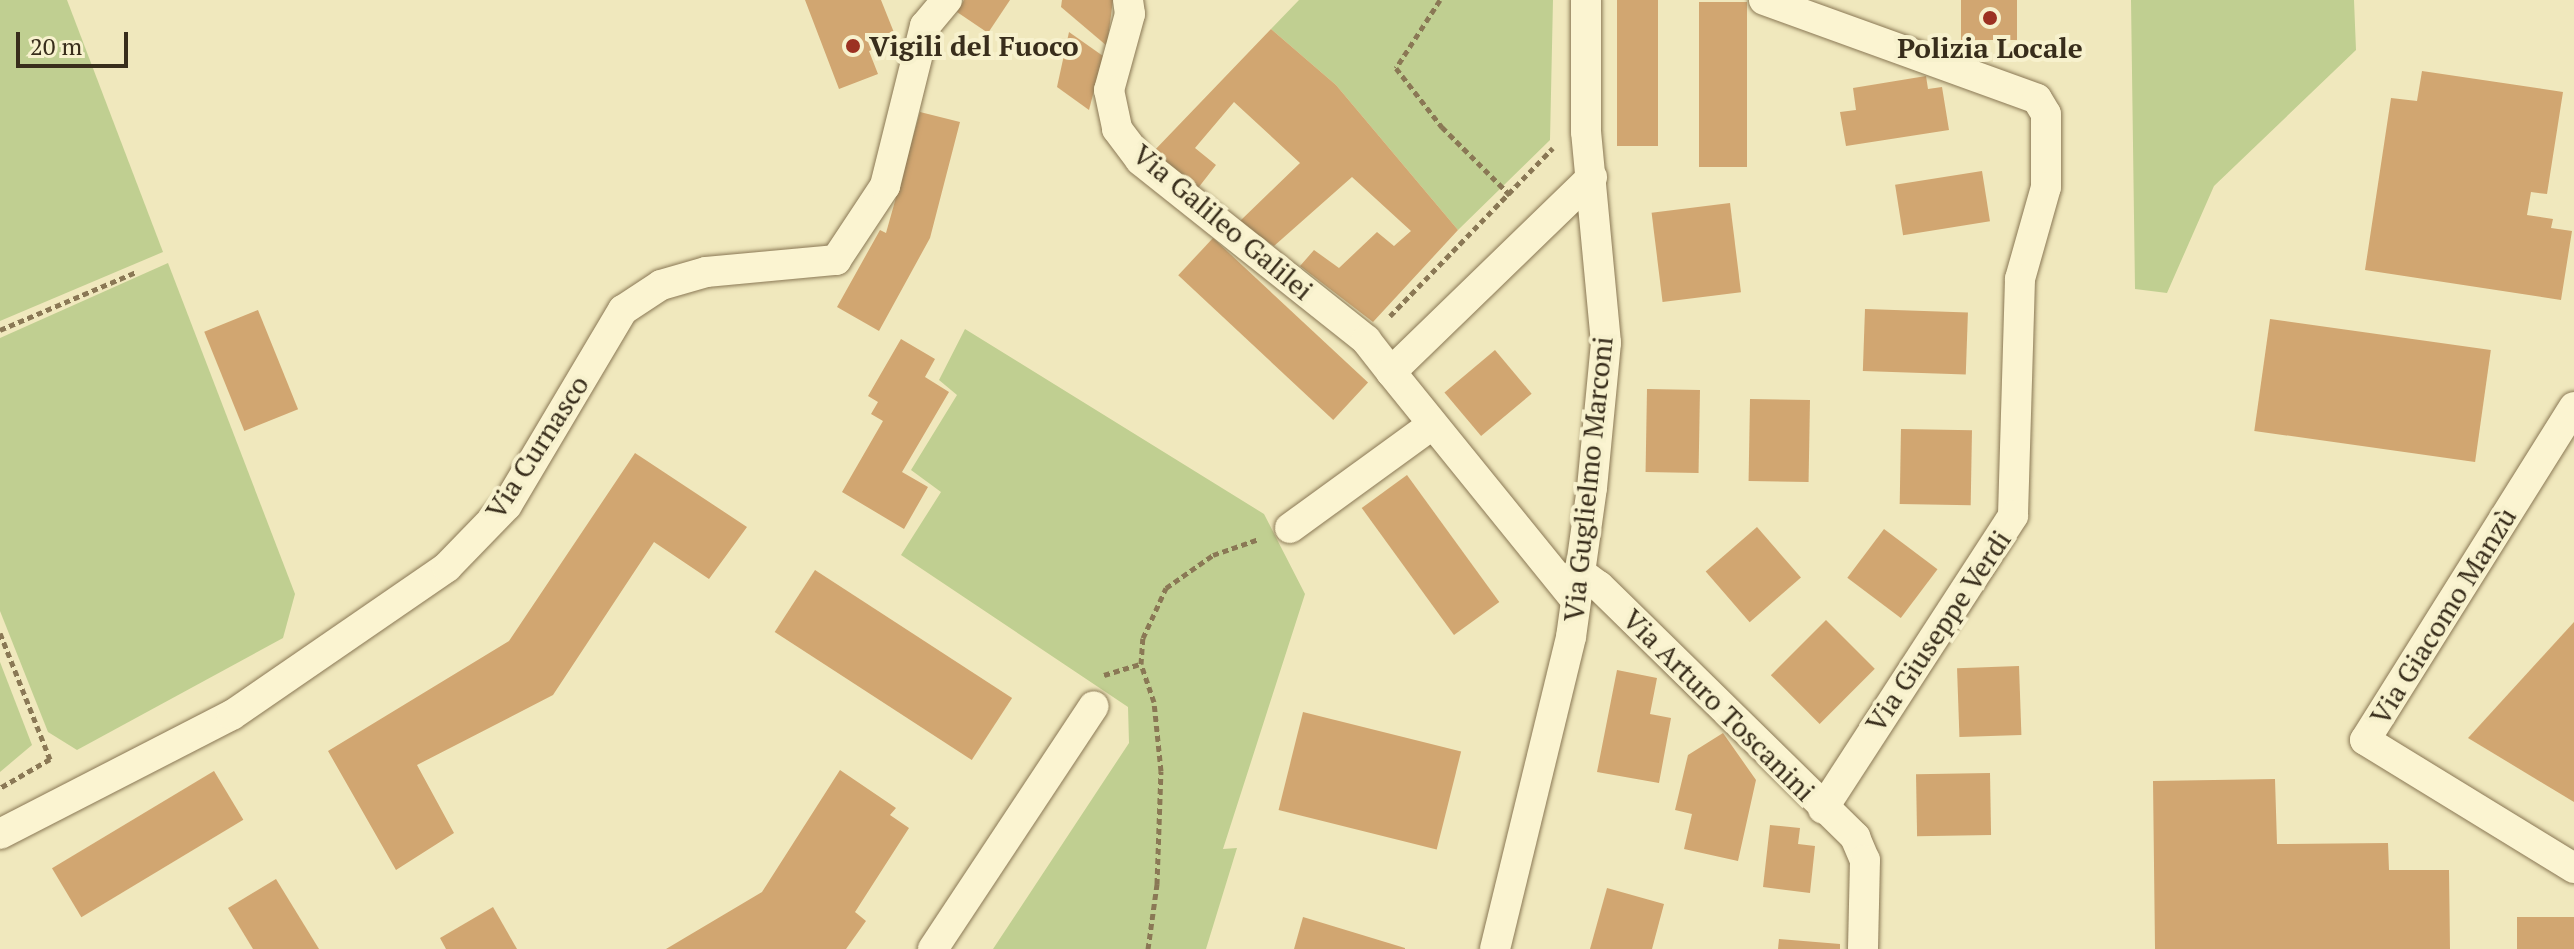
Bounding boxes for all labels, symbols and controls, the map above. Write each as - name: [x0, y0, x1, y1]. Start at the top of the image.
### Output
- marker: Polizia Locale: [1981, 9, 1999, 27]
- scale bar: [20, 16, 132, 66]
- place label: Vigili del Fuoco: [869, 29, 1079, 63]
- text: 20 m: [30, 30, 82, 62]
- place label: Polizia Locale: [1897, 31, 2083, 65]
- marker: Vigili del Fuoco: [844, 37, 862, 55]
- street label: Via Galileo Galilei: [1126, 137, 1320, 307]
- street label: Via Guglielmo Marconi: [1556, 335, 1620, 623]
- street label: Via Curnasco: [478, 369, 596, 525]
- street label: Via Giacomo Manzù: [2363, 501, 2523, 731]
- street label: Via Giuseppe Verdi: [1858, 524, 2018, 738]
- street label: Via Arturo Toscanini: [1616, 602, 1822, 808]

